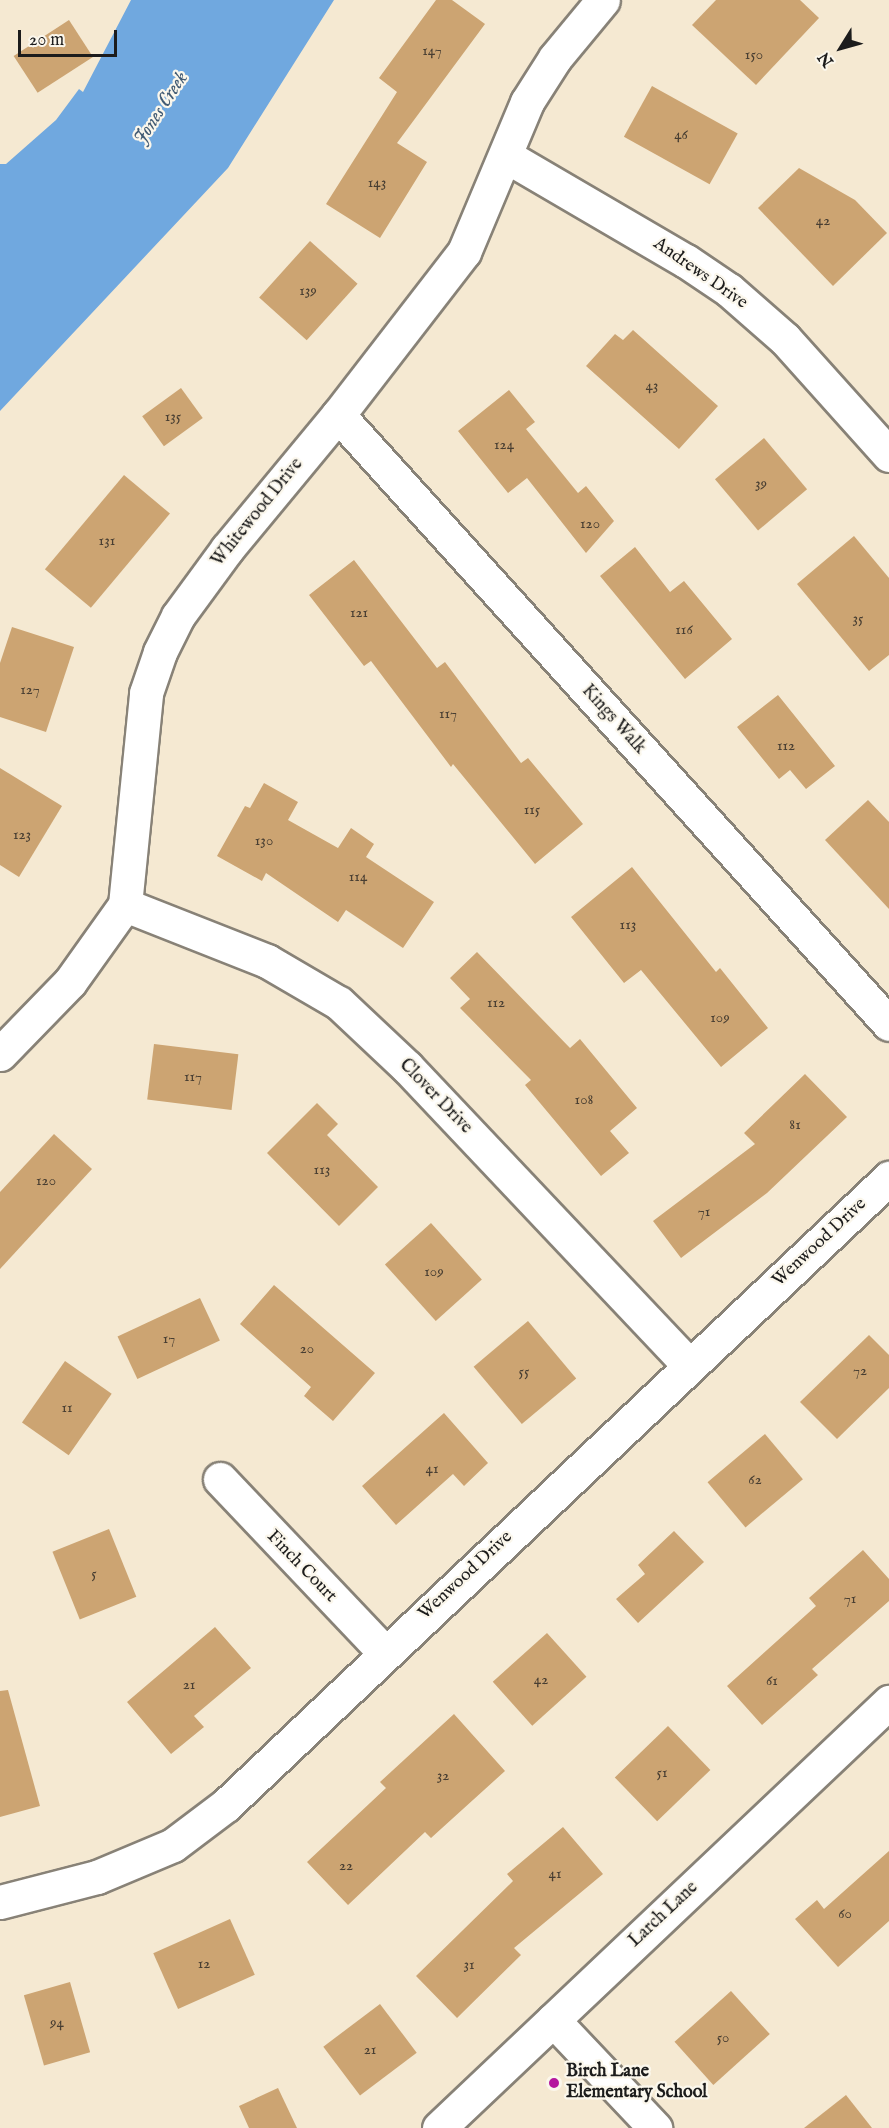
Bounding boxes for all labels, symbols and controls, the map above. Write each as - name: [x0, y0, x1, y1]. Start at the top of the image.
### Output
- scale bar: [21, 18, 120, 56]
- north arrow: [811, 18, 871, 78]
- text: 20 m: [29, 29, 64, 52]
- house number: 147: [422, 42, 442, 60]
- house number: 150: [745, 46, 763, 64]
- text: N: [814, 47, 839, 70]
- water label: Jones Creek: [129, 67, 193, 149]
- house number: 46: [674, 126, 688, 144]
- house number: 143: [368, 174, 386, 192]
- house number: 42: [816, 212, 830, 230]
- street label: Andrews Drive: [649, 234, 751, 314]
- house number: 139: [299, 282, 317, 300]
- house number: 43: [646, 377, 658, 395]
- house number: 135: [165, 408, 181, 426]
- house number: 124: [494, 436, 514, 454]
- street label: Whitewood Drive: [208, 454, 308, 572]
- house number: 39: [755, 475, 767, 493]
- house number: 120: [580, 515, 600, 533]
- house number: 131: [99, 532, 115, 550]
- house number: 121: [350, 604, 368, 622]
- house number: 35: [852, 610, 864, 628]
- house number: 116: [675, 621, 693, 639]
- house number: 127: [20, 681, 40, 699]
- street label: Kings Walk: [576, 681, 650, 759]
- house number: 117: [439, 705, 457, 723]
- house number: 112: [777, 737, 795, 755]
- house number: 115: [524, 801, 540, 819]
- house number: 123: [13, 826, 31, 844]
- house number: 130: [255, 832, 273, 850]
- house number: 114: [349, 868, 367, 886]
- house number: 113: [620, 916, 636, 934]
- house number: 112: [487, 994, 505, 1012]
- house number: 109: [710, 1009, 730, 1027]
- street label: Clover Drive: [394, 1055, 476, 1139]
- house number: 117: [184, 1068, 202, 1086]
- house number: 108: [575, 1091, 593, 1109]
- house number: 81: [789, 1116, 801, 1134]
- house number: 113: [314, 1161, 330, 1179]
- house number: 120: [36, 1172, 56, 1190]
- street label: Wenwood Drive: [769, 1194, 871, 1292]
- house number: 71: [698, 1203, 710, 1221]
- house number: 109: [424, 1263, 444, 1281]
- house number: 17: [163, 1330, 175, 1348]
- house number: 20: [300, 1340, 314, 1358]
- house number: 72: [853, 1362, 867, 1380]
- house number: 55: [519, 1363, 529, 1381]
- house number: 11: [61, 1399, 73, 1417]
- house number: 41: [426, 1460, 438, 1478]
- house number: 62: [748, 1471, 762, 1489]
- street label: Finch Court: [261, 1527, 341, 1607]
- street label: Wenwood Drive: [415, 1527, 517, 1625]
- house number: 5: [91, 1565, 97, 1583]
- house number: 71: [844, 1590, 856, 1608]
- house number: 42: [534, 1671, 548, 1689]
- house number: 61: [766, 1672, 778, 1690]
- house number: 21: [183, 1676, 195, 1694]
- house number: 51: [656, 1764, 668, 1782]
- house number: 32: [437, 1767, 449, 1785]
- house number: 22: [339, 1857, 353, 1875]
- house number: 41: [549, 1865, 561, 1883]
- street label: Larch Lane: [625, 1877, 703, 1953]
- house number: 60: [838, 1905, 852, 1923]
- house number: 12: [198, 1955, 210, 1973]
- house number: 31: [463, 1956, 475, 1974]
- house number: 94: [50, 2014, 64, 2032]
- house number: 50: [717, 2029, 729, 2047]
- house number: 21: [364, 2041, 376, 2059]
- place label: Birch Lane Elementary School: [566, 2062, 707, 2104]
- marker: Birch Lane Elementary School: [547, 2076, 561, 2090]

